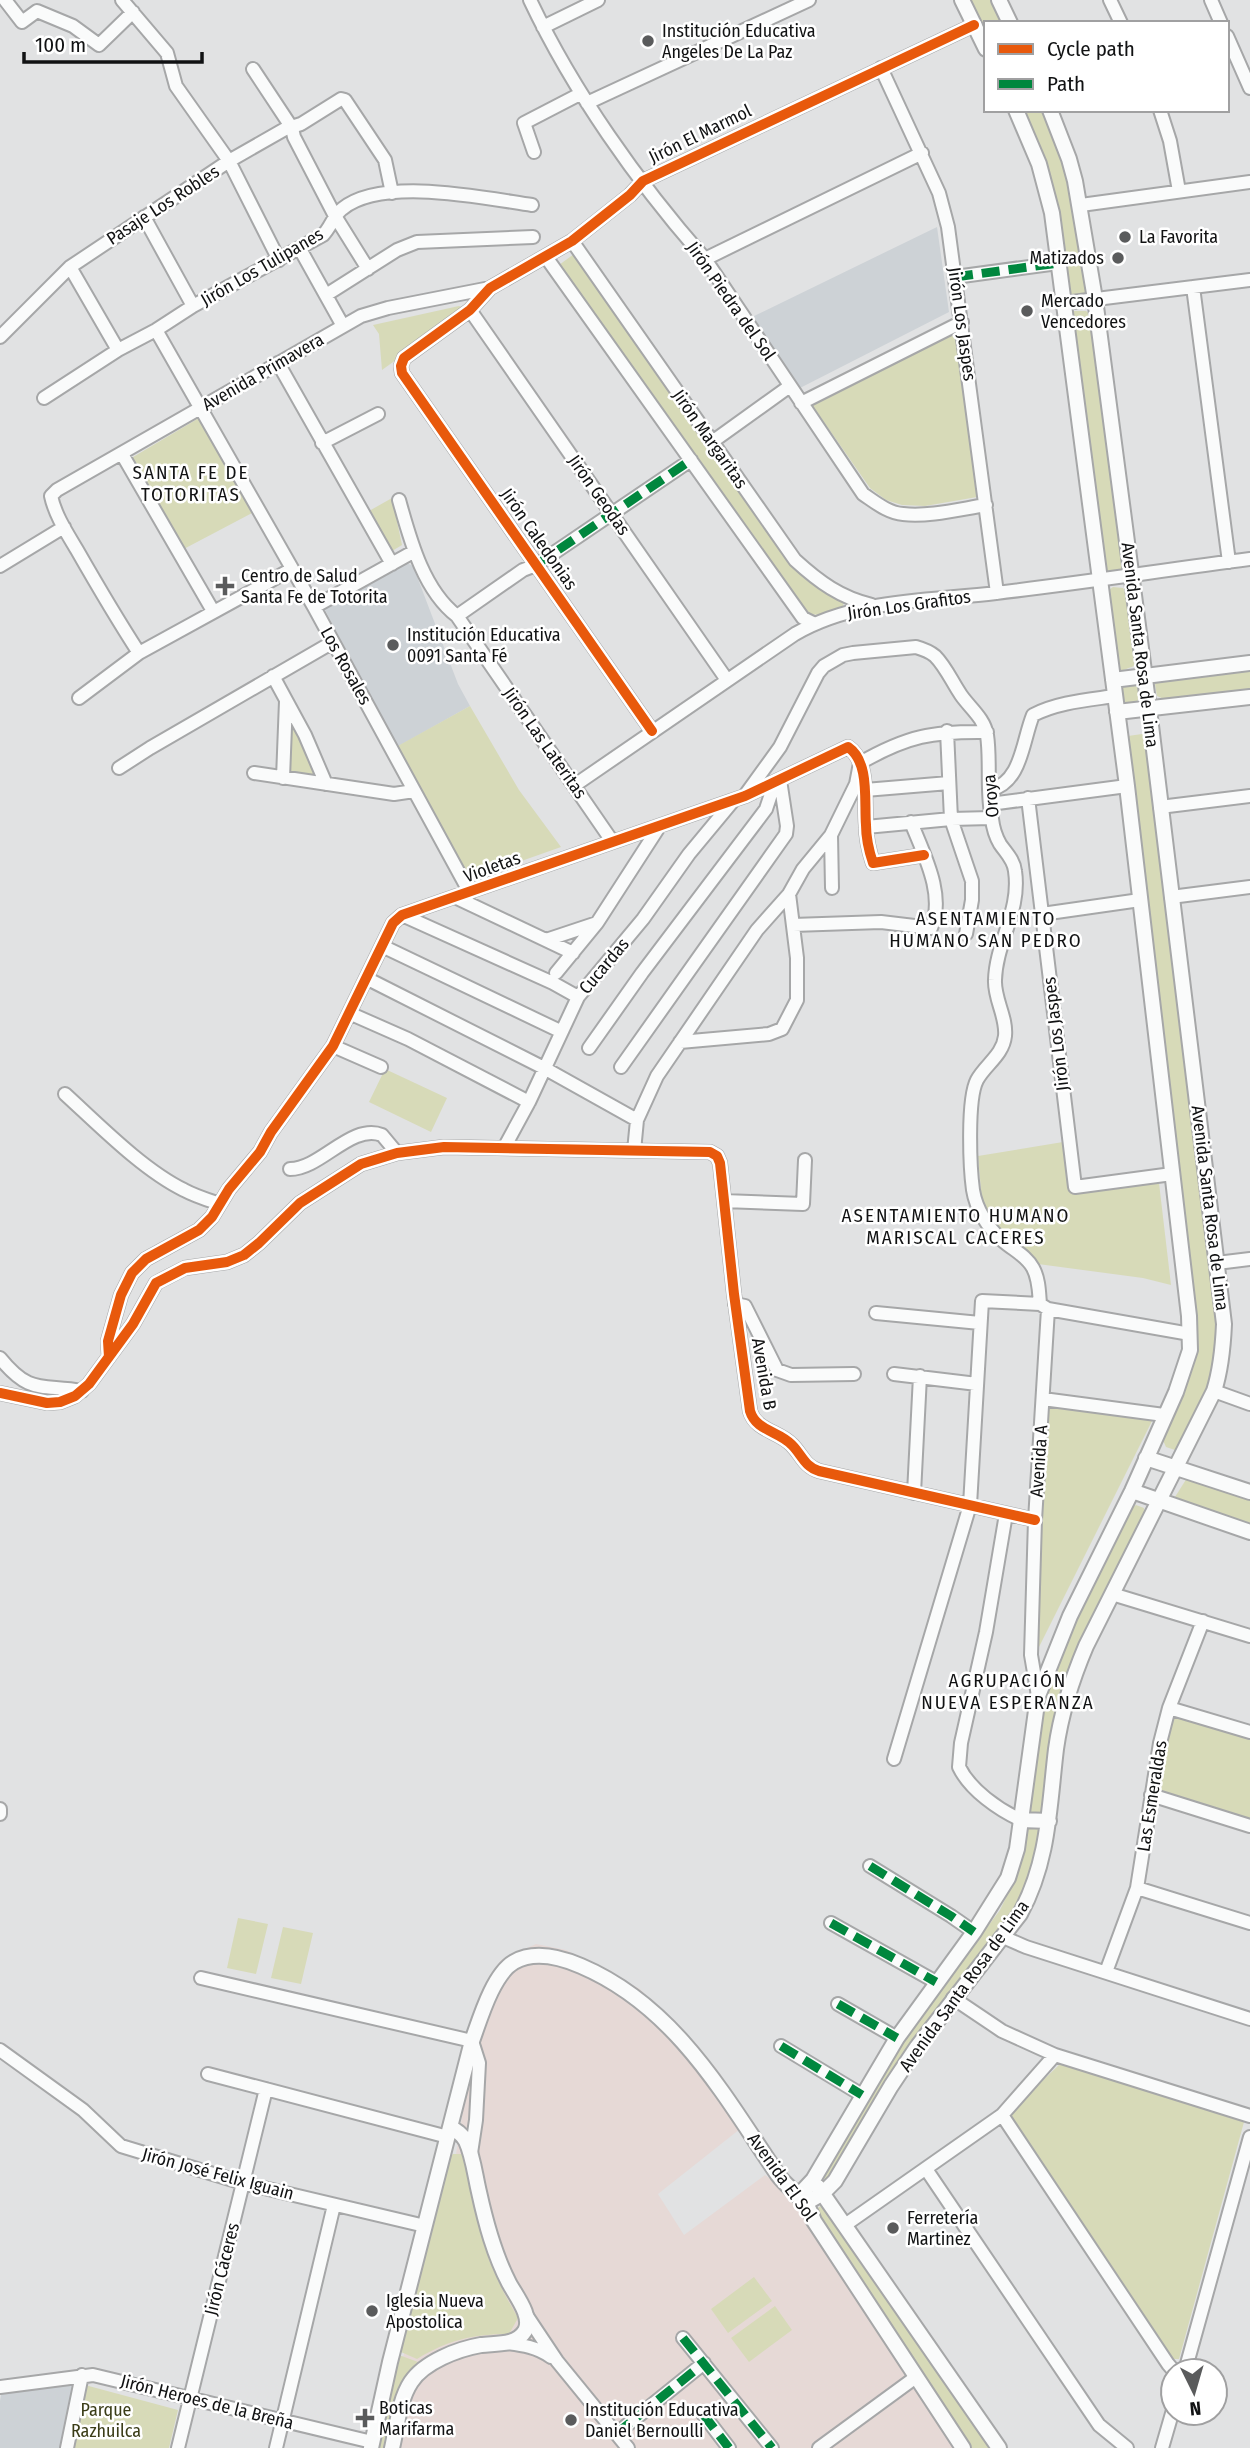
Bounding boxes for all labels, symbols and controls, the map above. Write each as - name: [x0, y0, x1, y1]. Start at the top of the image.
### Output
- place label: Institución Educativa Angeles De La Paz: [662, 20, 816, 63]
- scale bar: [24, 21, 203, 65]
- legend: [984, 21, 1229, 112]
- text: 100 m: [35, 32, 86, 58]
- marker: Institución Educativa Angeles De La Paz: [640, 33, 656, 49]
- text: Cycle path: [1047, 36, 1135, 62]
- text: Path: [1047, 71, 1085, 97]
- street label: Jirón El Marmol: [645, 100, 755, 168]
- street label: Pasaje Los Robles: [103, 160, 224, 250]
- street label: Jirón Los Tulipanes: [197, 223, 328, 311]
- place label: La Favorita: [1139, 226, 1218, 248]
- marker: La Favorita: [1117, 229, 1133, 245]
- street label: Jirón Piedra del Sol: [682, 237, 780, 365]
- place label: Matizados: [1029, 247, 1104, 269]
- marker: Matizados: [1110, 250, 1126, 266]
- street label: Jirón Los Jaspes: [943, 266, 981, 383]
- place label: Mercado Vencedores: [1041, 290, 1126, 333]
- marker: Mercado Vencedores: [1019, 303, 1035, 319]
- street label: Avenida Primavera: [198, 328, 328, 416]
- street label: Jirón Margaritas: [668, 385, 752, 493]
- street label: Jirón Geodas: [563, 451, 635, 540]
- district label: SANTA FE DE TOTORITAS: [133, 461, 249, 506]
- street label: Jirón Caledonias: [496, 484, 582, 594]
- street label: Avenida Santa Rosa de Lima: [1116, 541, 1164, 749]
- place label: Centro de Salud Santa Fe de Totorita: [241, 565, 388, 608]
- marker: Centro de Salud Santa Fe de Totorita: [215, 576, 235, 596]
- street label: Jirón Los Grafitos: [846, 585, 972, 625]
- street label: Los Rosales: [316, 623, 376, 709]
- place label: Institución Educativa 0091 Santa Fé: [407, 624, 561, 667]
- marker: Institución Educativa 0091 Santa Fé: [385, 637, 401, 653]
- street label: Jirón Las Lateritas: [498, 683, 592, 803]
- street label: Oroya: [978, 773, 1004, 818]
- street label: Violetas: [461, 846, 524, 887]
- district label: ASENTAMIENTO HUMANO SAN PEDRO: [889, 907, 1083, 952]
- street label: Cucardas: [574, 933, 634, 999]
- street label: Jirón Los Jaspes: [1038, 975, 1074, 1092]
- street label: Avenida Santa Rosa de Lima: [1186, 1104, 1234, 1312]
- district label: ASENTAMIENTO HUMANO MARISCAL CACERES: [842, 1204, 1070, 1249]
- street label: Avenida B: [747, 1336, 781, 1412]
- street label: Avenida A: [1025, 1424, 1053, 1498]
- district label: AGRUPACIÓN NUEVA ESPERANZA: [921, 1669, 1095, 1714]
- street label: Las Esmeraldas: [1132, 1739, 1172, 1853]
- street label: Avenida Santa Rosa de Lima: [894, 1896, 1034, 2076]
- street label: Avenida El Sol: [743, 2129, 821, 2226]
- street label: Jirón José Felix Iguain: [140, 2143, 296, 2205]
- place label: Ferretería Martinez: [907, 2207, 978, 2250]
- street label: Jirón Cáceres: [200, 2220, 244, 2318]
- marker: Ferretería Martinez: [885, 2220, 901, 2236]
- place label: Iglesia Nueva Apostolica: [386, 2290, 484, 2333]
- marker: Iglesia Nueva Apostolica: [364, 2303, 380, 2319]
- north arrow: [1159, 2357, 1229, 2427]
- street label: Jirón Heroes de la Breña: [118, 2370, 296, 2434]
- text: N: [1189, 2396, 1202, 2420]
- place label: Boticas Marifarma: [379, 2397, 455, 2440]
- park label: Parque Razhuilca: [71, 2399, 141, 2442]
- place label: Institución Educativa Daniel Bernoulli: [585, 2399, 739, 2442]
- marker: Boticas Marifarma: [357, 2410, 373, 2426]
- marker: Institución Educativa Daniel Bernoulli: [563, 2412, 579, 2428]

